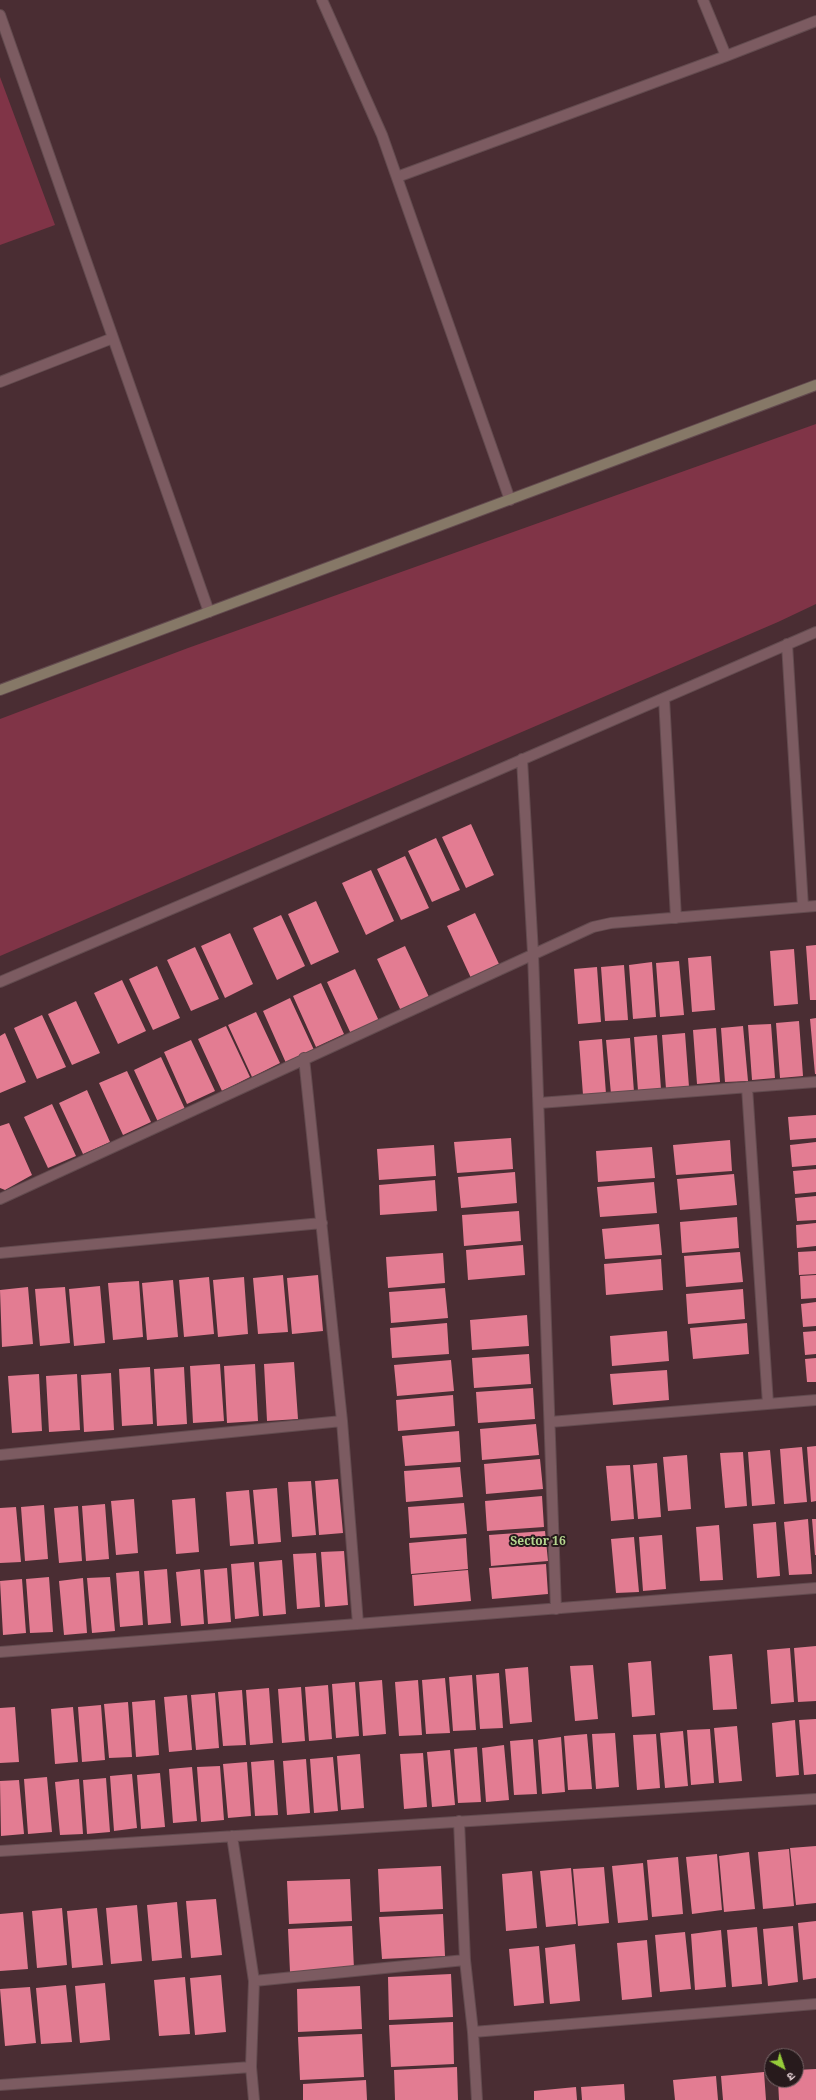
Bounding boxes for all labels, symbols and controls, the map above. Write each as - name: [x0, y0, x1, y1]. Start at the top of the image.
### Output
- district label: Sector 16: [510, 1535, 566, 1549]
- north arrow: [764, 2048, 804, 2088]
- text: उ: [784, 2069, 799, 2085]

